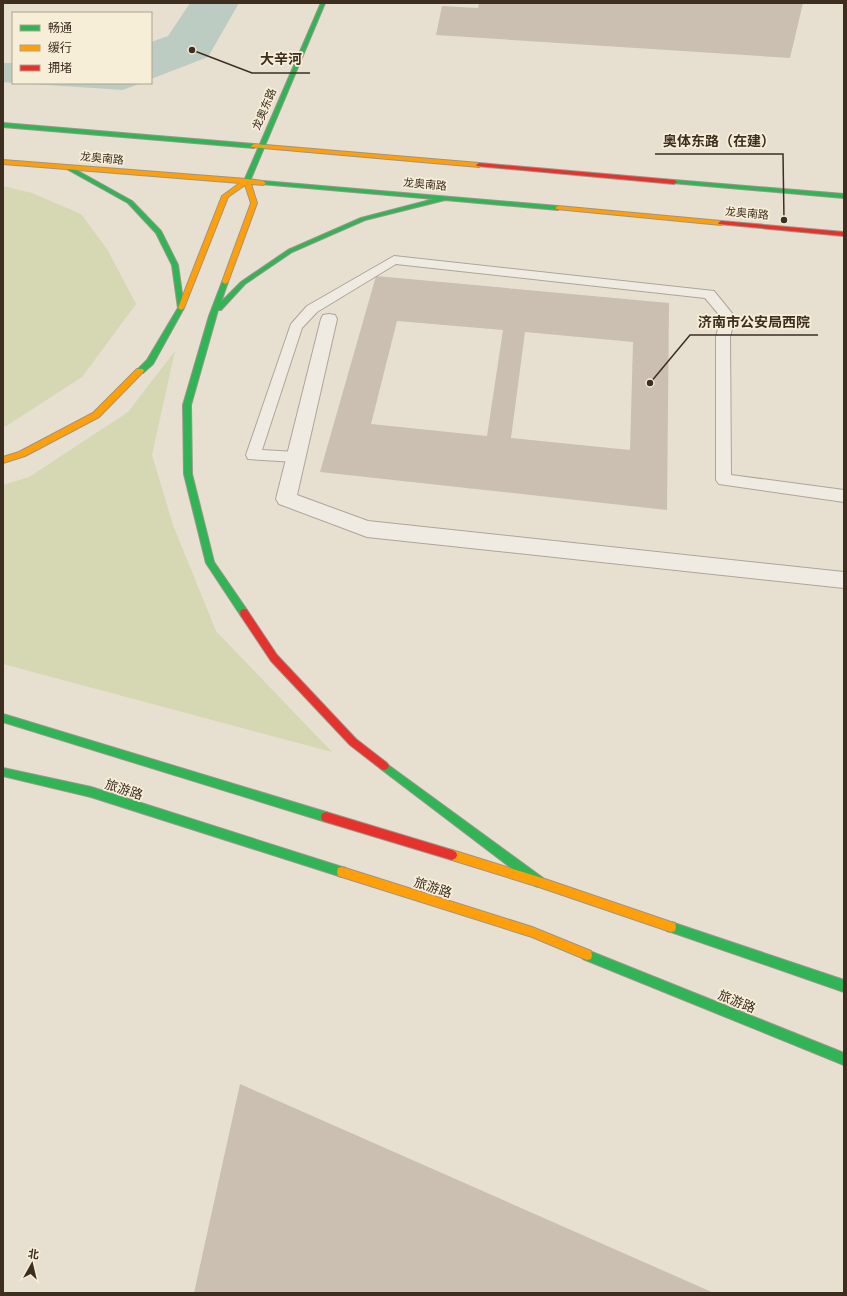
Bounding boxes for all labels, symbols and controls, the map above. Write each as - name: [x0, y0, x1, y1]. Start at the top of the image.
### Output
- legend: [12, 12, 152, 84]
- text: 畅通: [48, 19, 72, 38]
- text: 缓行: [48, 39, 72, 58]
- callout: 大辛河: [252, 47, 310, 73]
- text: 大辛河: [260, 49, 302, 70]
- text: 拥堵: [48, 59, 72, 78]
- street label: 龙奥东路: [248, 86, 281, 133]
- callout: 奥体东路（在建）: [655, 128, 783, 154]
- text: 奥体东路（在建）: [663, 131, 775, 152]
- street label: 龙奥南路: [79, 148, 125, 169]
- street label: 龙奥南路: [402, 174, 448, 195]
- street label: 龙奥南路: [724, 203, 770, 224]
- callout: 济南市公安局西院: [690, 309, 818, 335]
- text: 济南市公安局西院: [698, 312, 810, 333]
- street label: 旅游路: [102, 774, 145, 805]
- street label: 旅游路: [411, 872, 454, 903]
- street label: 旅游路: [715, 985, 758, 1019]
- north arrow: [12, 1244, 52, 1284]
- text: 北: [27, 1245, 40, 1264]

